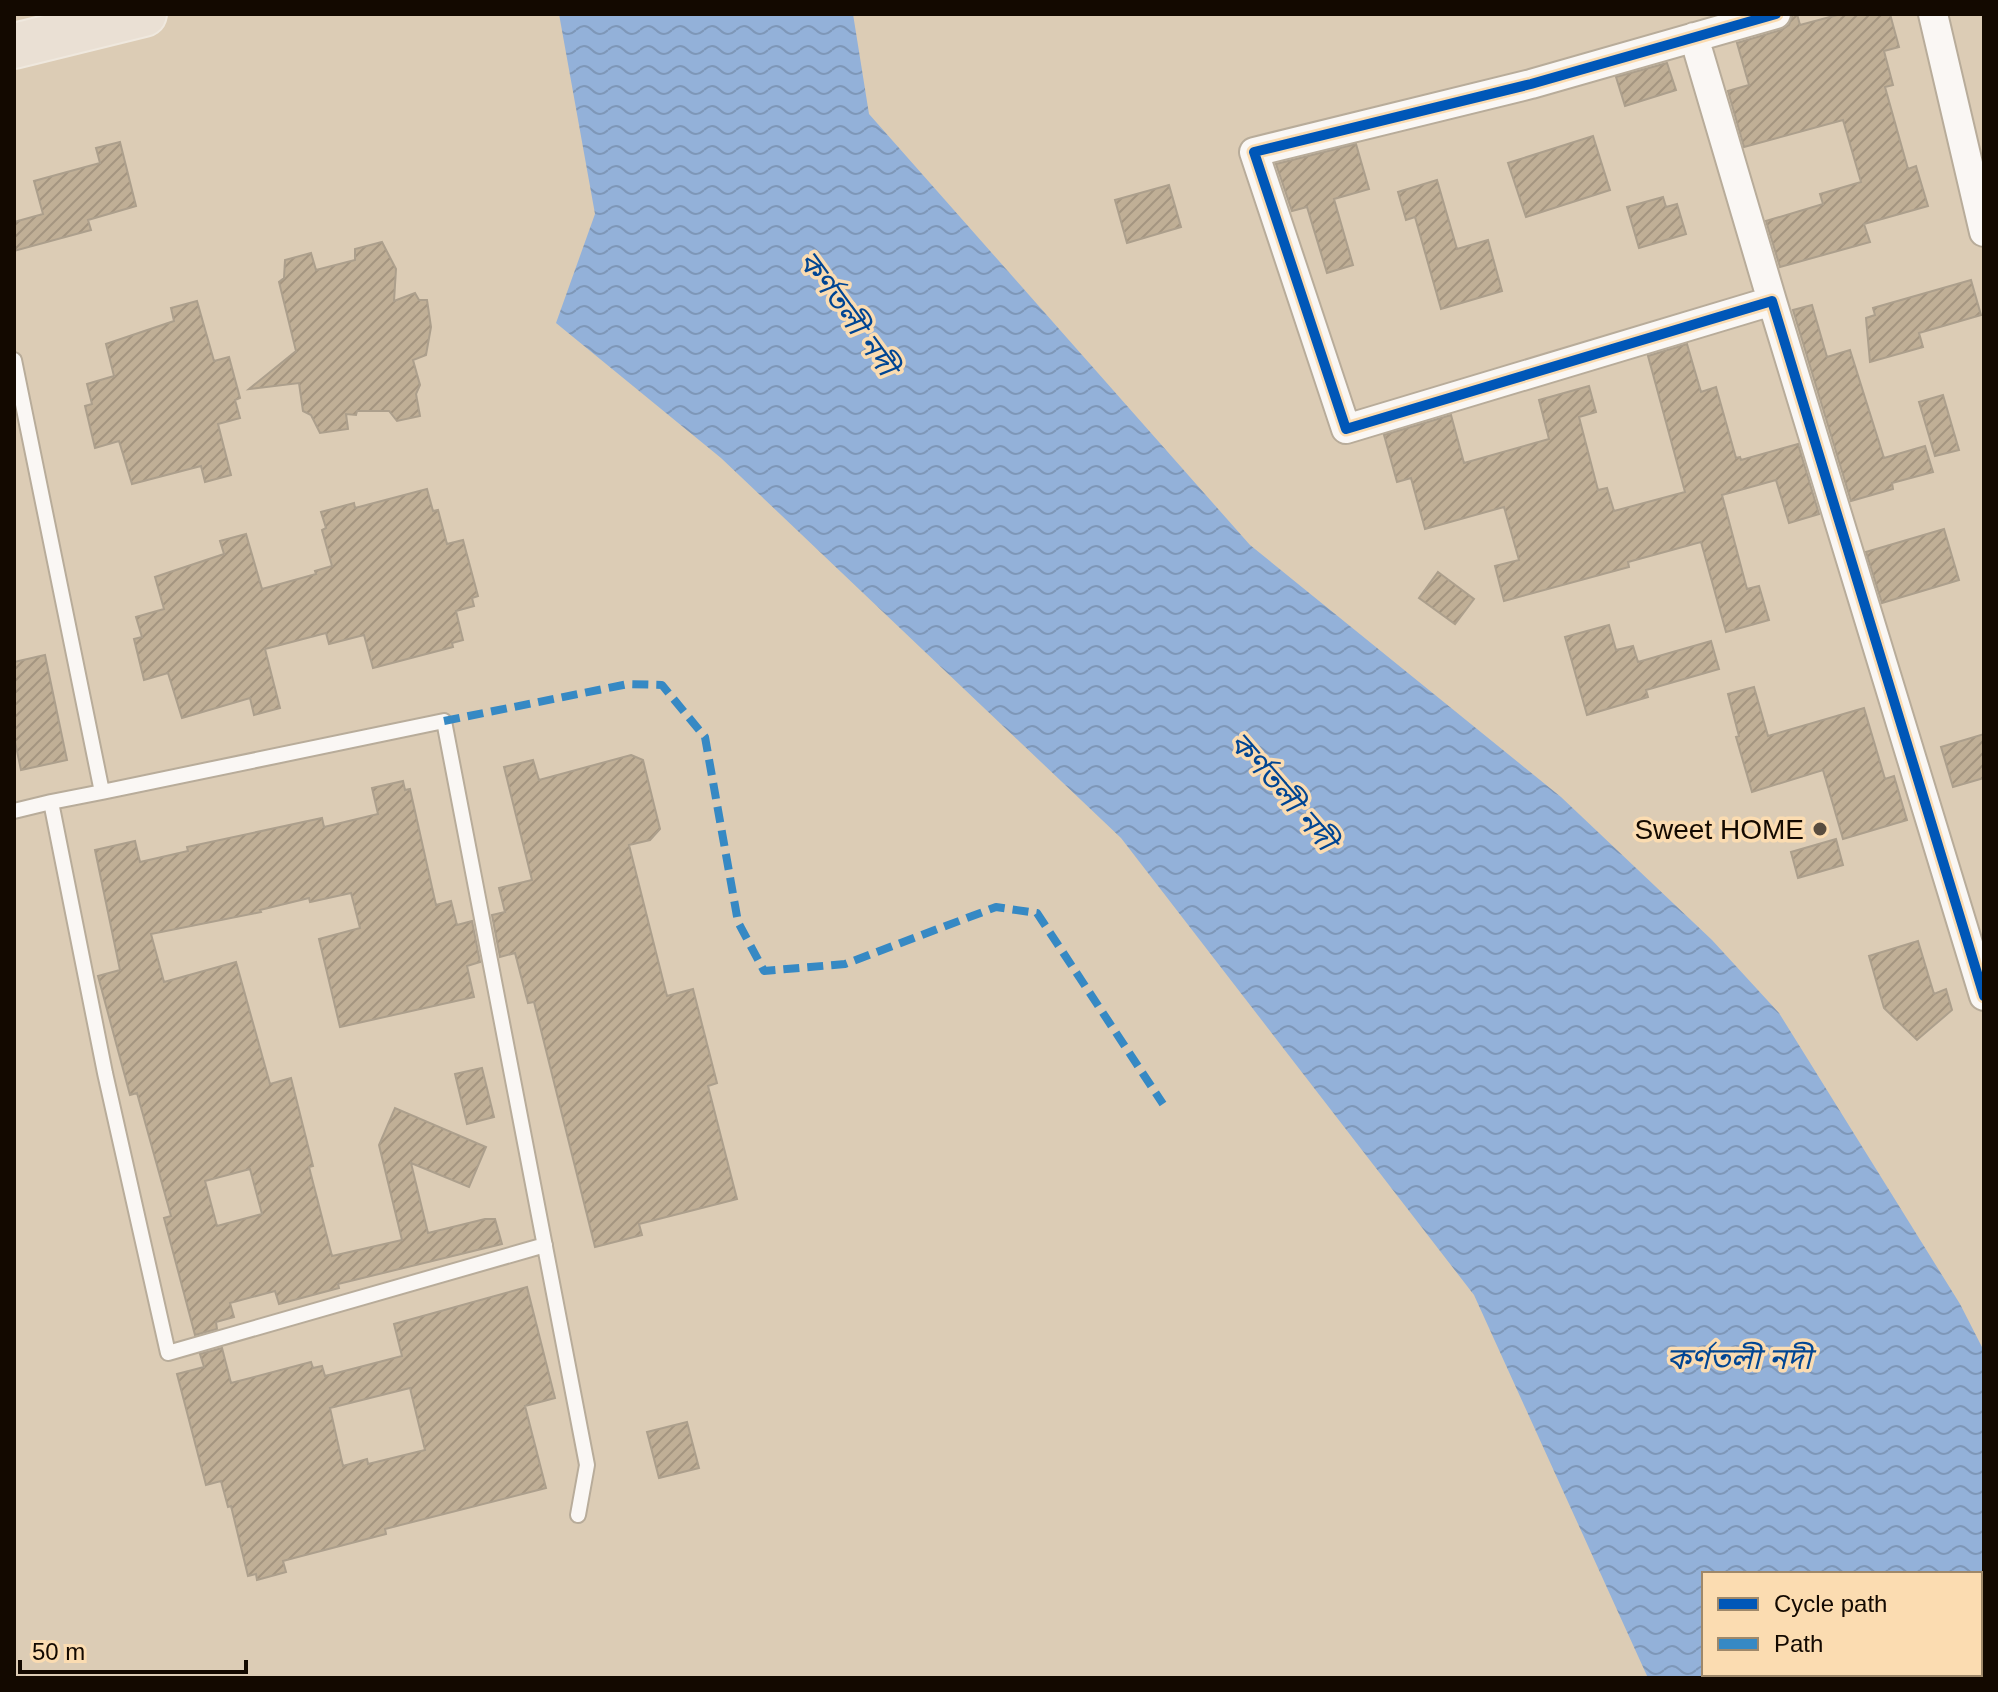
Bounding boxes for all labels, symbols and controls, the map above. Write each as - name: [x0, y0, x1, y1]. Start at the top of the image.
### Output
- water label: কর্ণতলী নদী: [792, 244, 908, 385]
- water label: কর্ণতলী নদী: [1223, 725, 1347, 860]
- place label: Sweet HOME: [1634, 814, 1804, 845]
- marker: Sweet HOME: [1811, 820, 1829, 838]
- water label: কর্ণতলী নদী: [1667, 1341, 1816, 1375]
- legend: [1702, 1572, 1982, 1676]
- text: Cycle path: [1774, 1590, 1887, 1617]
- scale bar: [20, 1624, 246, 1674]
- text: Path: [1774, 1630, 1823, 1657]
- text: 50 m: [32, 1638, 85, 1665]

